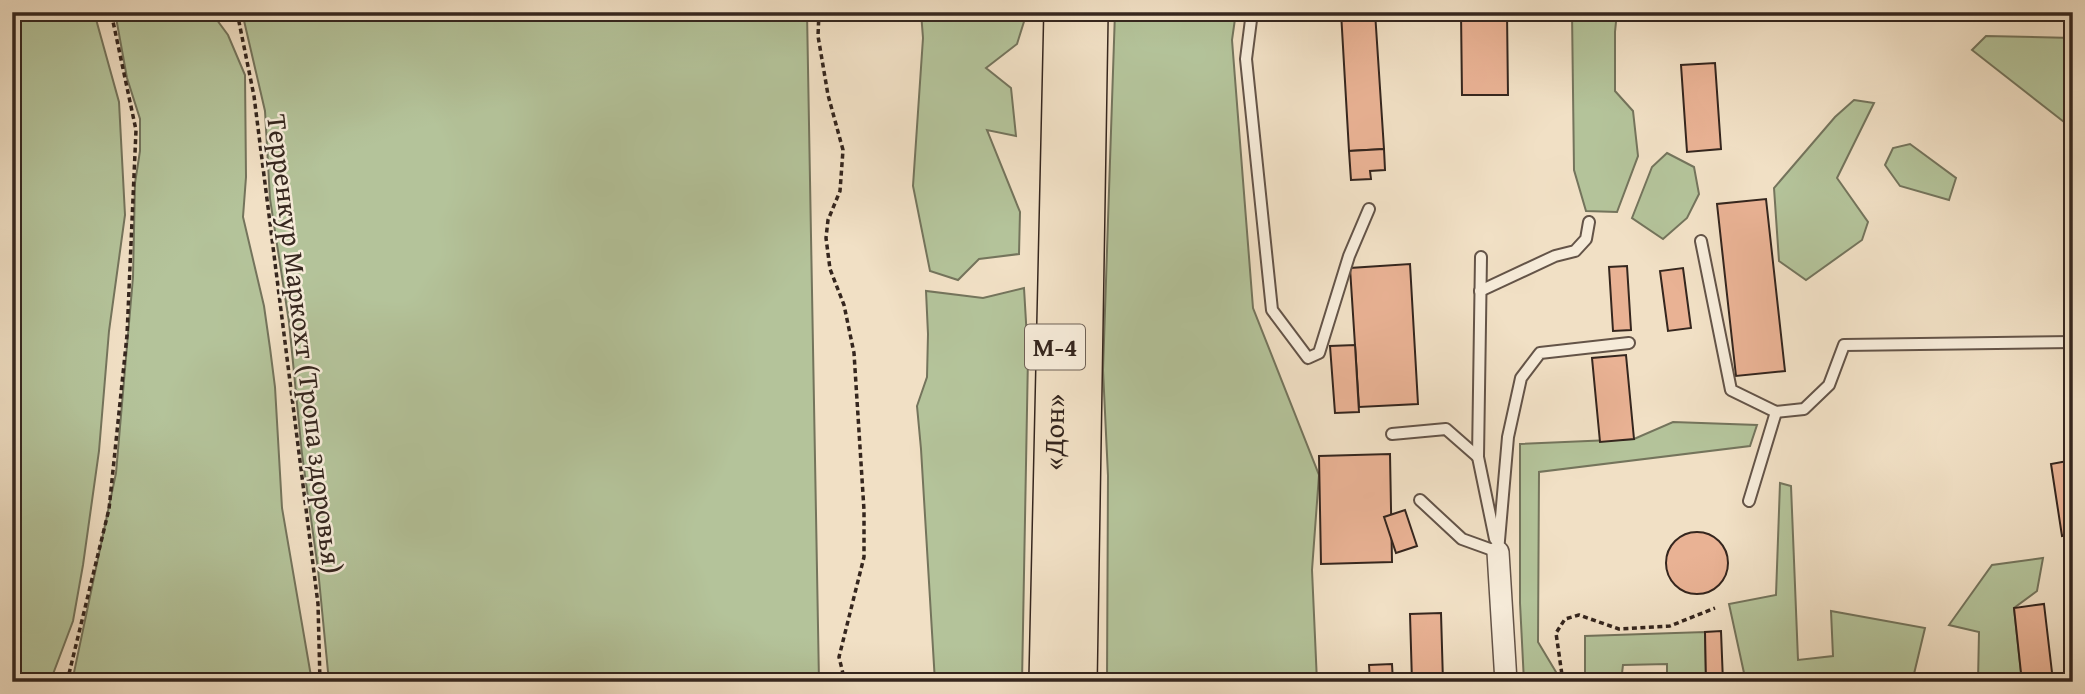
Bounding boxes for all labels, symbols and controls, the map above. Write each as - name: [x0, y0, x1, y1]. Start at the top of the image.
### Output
- street label: Терренкур Маркохт (Тропа здоровья): [257, 112, 354, 576]
- road number: М-4: [1025, 324, 1085, 370]
- street label: «Дон»: [1032, 394, 1074, 471]

